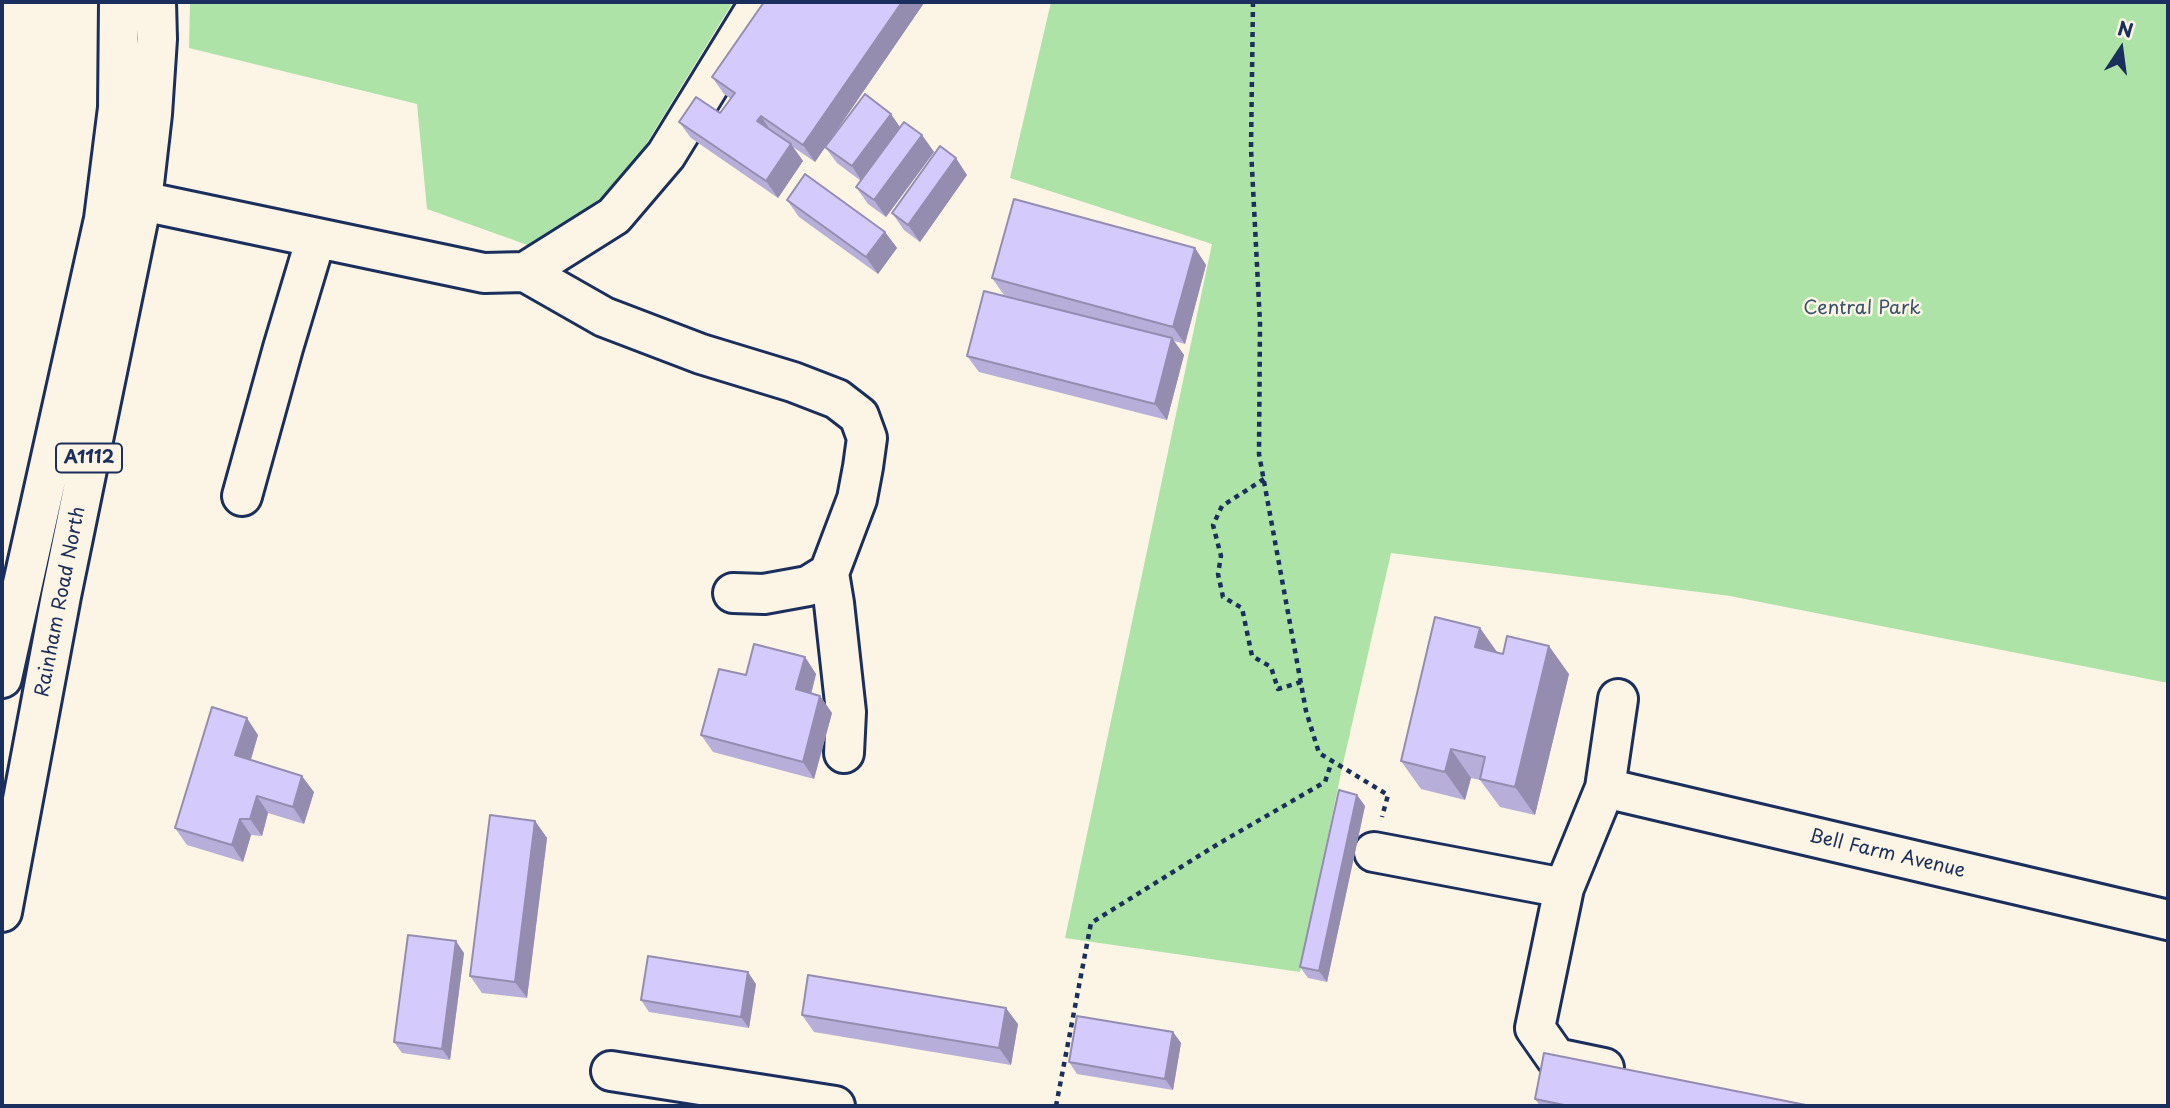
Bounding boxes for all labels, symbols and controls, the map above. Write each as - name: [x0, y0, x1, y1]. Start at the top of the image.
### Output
- text: N: [2115, 13, 2136, 44]
- north arrow: [2086, 14, 2156, 84]
- park label: Central Park: [1803, 298, 1921, 320]
- road number: A1112: [56, 444, 122, 472]
- street label: Rainham Road North: [31, 505, 91, 699]
- street label: Bell Farm Avenue: [1807, 825, 1967, 883]

